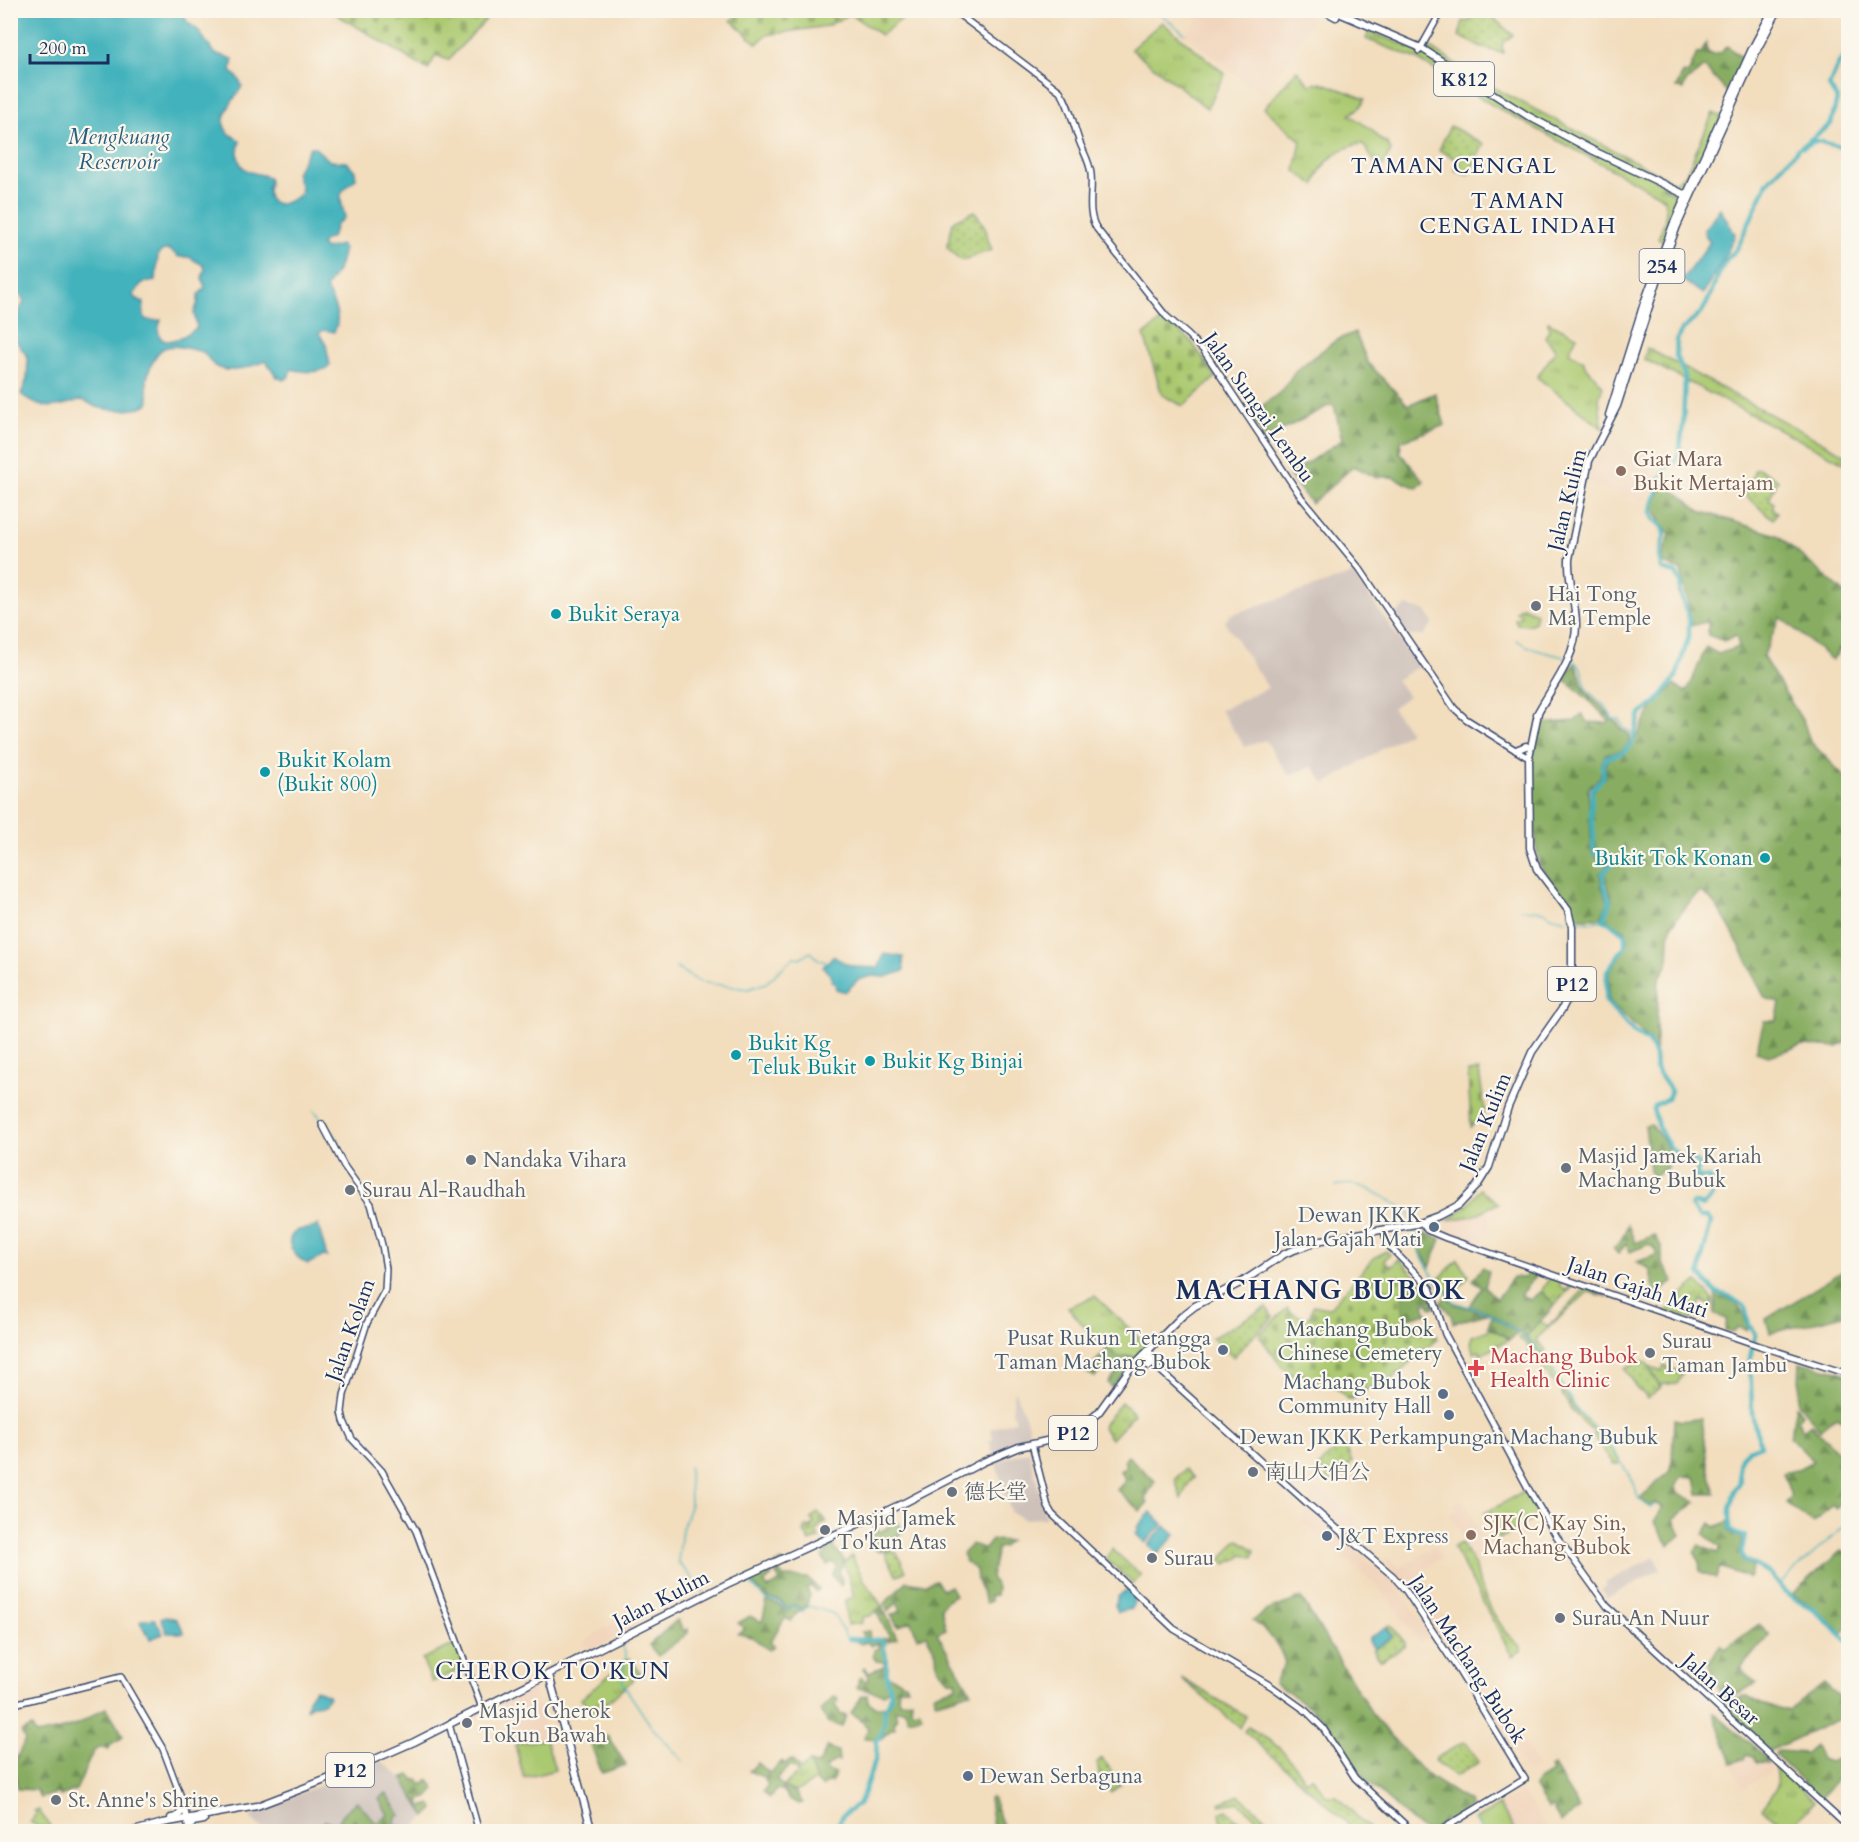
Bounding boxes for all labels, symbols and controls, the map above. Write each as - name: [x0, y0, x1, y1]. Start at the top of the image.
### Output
- scale bar: [30, 27, 108, 65]
- text: 200 m: [39, 36, 87, 61]
- road number: K812: [1434, 62, 1494, 96]
- water label: Mengkuang Reservoir: [68, 122, 170, 177]
- district label: TAMAN CENGAL: [1351, 151, 1557, 181]
- district label: TAMAN CENGAL INDAH: [1419, 186, 1617, 241]
- road number: 254: [1640, 249, 1684, 283]
- street label: Jalan Sungai Lembu: [1194, 324, 1321, 488]
- place label: Giat Mara Bukit Mertajam: [1633, 445, 1774, 498]
- street label: Jalan Kulim: [1540, 446, 1594, 557]
- marker: Giat Mara Bukit Mertajam: [1614, 464, 1628, 478]
- place label: Hai Tong Ma Temple: [1548, 580, 1651, 633]
- marker: Hai Tong Ma Temple: [1529, 599, 1543, 613]
- place label: Bukit Seraya: [568, 600, 680, 629]
- marker: Bukit Seraya: [549, 607, 563, 621]
- place label: Bukit Kolam (Bukit 800): [277, 746, 392, 799]
- marker: Bukit Kolam (Bukit 800): [258, 765, 272, 779]
- place label: Bukit Tok Konan: [1594, 844, 1753, 873]
- marker: Bukit Tok Konan: [1758, 851, 1772, 865]
- road number: P12: [1548, 967, 1596, 1001]
- place label: Bukit Kg Teluk Bukit: [748, 1029, 857, 1082]
- place label: Bukit Kg Binjai: [882, 1047, 1023, 1076]
- marker: Bukit Kg Teluk Bukit: [729, 1048, 743, 1062]
- marker: Bukit Kg Binjai: [863, 1054, 877, 1068]
- street label: Jalan Kulim: [1451, 1068, 1519, 1179]
- place label: Masjid Jamek Kariah Machang Bubuk: [1578, 1142, 1762, 1195]
- place label: Nandaka Vihara: [483, 1146, 627, 1175]
- marker: Nandaka Vihara: [464, 1153, 478, 1167]
- marker: Masjid Jamek Kariah Machang Bubuk: [1559, 1161, 1573, 1175]
- place label: Surau Al-Raudhah: [362, 1176, 527, 1205]
- marker: Surau Al-Raudhah: [343, 1183, 357, 1197]
- place label: Dewan JKKK Jalan Gajah Mati: [1272, 1201, 1422, 1254]
- marker: Dewan JKKK Jalan Gajah Mati: [1427, 1220, 1441, 1234]
- street label: Jalan Gajah Mati: [1561, 1249, 1712, 1325]
- district label: MACHANG BUBOK: [1176, 1272, 1466, 1309]
- street label: Jalan Kolam: [317, 1275, 383, 1388]
- park label: Machang Bubok Chinese Cemetery: [1278, 1315, 1442, 1368]
- place label: Pusat Rukun Tetangga Taman Machang Bubok: [994, 1324, 1212, 1377]
- place label: Surau Taman Jambu: [1662, 1327, 1788, 1380]
- place label: Machang Bubok Health Clinic: [1490, 1342, 1639, 1395]
- marker: Pusat Rukun Tetangga Taman Machang Bubok: [1216, 1343, 1230, 1357]
- marker: Surau Taman Jambu: [1643, 1346, 1657, 1360]
- marker: Machang Bubok Health Clinic: [1467, 1359, 1485, 1377]
- place label: Machang Bubok Community Hall: [1278, 1368, 1432, 1421]
- marker: Machang Bubok Community Hall: [1436, 1387, 1450, 1401]
- marker: Dewan JKKK Perkampungan Machang Bubuk: [1442, 1408, 1456, 1422]
- road number: P12: [1049, 1416, 1097, 1450]
- place label: Dewan JKKK Perkampungan Machang Bubuk: [1240, 1423, 1659, 1452]
- place label: 南山大伯公: [1265, 1458, 1370, 1487]
- marker: 南山大伯公: [1246, 1465, 1260, 1479]
- place label: 德长堂: [964, 1478, 1027, 1507]
- marker: 德长堂: [945, 1485, 959, 1499]
- place label: Masjid Jamek To'kun Atas: [837, 1504, 957, 1557]
- place label: SJK(C) Kay Sin, Machang Bubok: [1483, 1509, 1632, 1562]
- place label: J&T Express: [1336, 1522, 1449, 1551]
- marker: Masjid Jamek To'kun Atas: [818, 1523, 832, 1537]
- marker: SJK(C) Kay Sin, Machang Bubok: [1464, 1528, 1478, 1542]
- marker: J&T Express: [1320, 1529, 1334, 1543]
- place label: Surau: [1164, 1544, 1214, 1573]
- marker: Surau: [1145, 1551, 1159, 1565]
- street label: Jalan Kulim: [605, 1563, 715, 1637]
- street label: Jalan Machang Bubok: [1400, 1567, 1534, 1750]
- place label: Surau An Nuur: [1572, 1604, 1709, 1633]
- marker: Surau An Nuur: [1553, 1611, 1567, 1625]
- street label: Jalan Besar: [1673, 1645, 1766, 1732]
- district label: CHEROK TO'KUN: [435, 1655, 671, 1688]
- place label: Masjid Cherok Tokun Bawah: [479, 1697, 612, 1750]
- marker: Masjid Cherok Tokun Bawah: [460, 1716, 474, 1730]
- road number: P12: [326, 1753, 374, 1787]
- place label: Dewan Serbaguna: [980, 1762, 1142, 1791]
- marker: Dewan Serbaguna: [961, 1769, 975, 1783]
- place label: St. Anne's Shrine: [68, 1786, 219, 1815]
- marker: St. Anne's Shrine: [49, 1793, 63, 1807]

